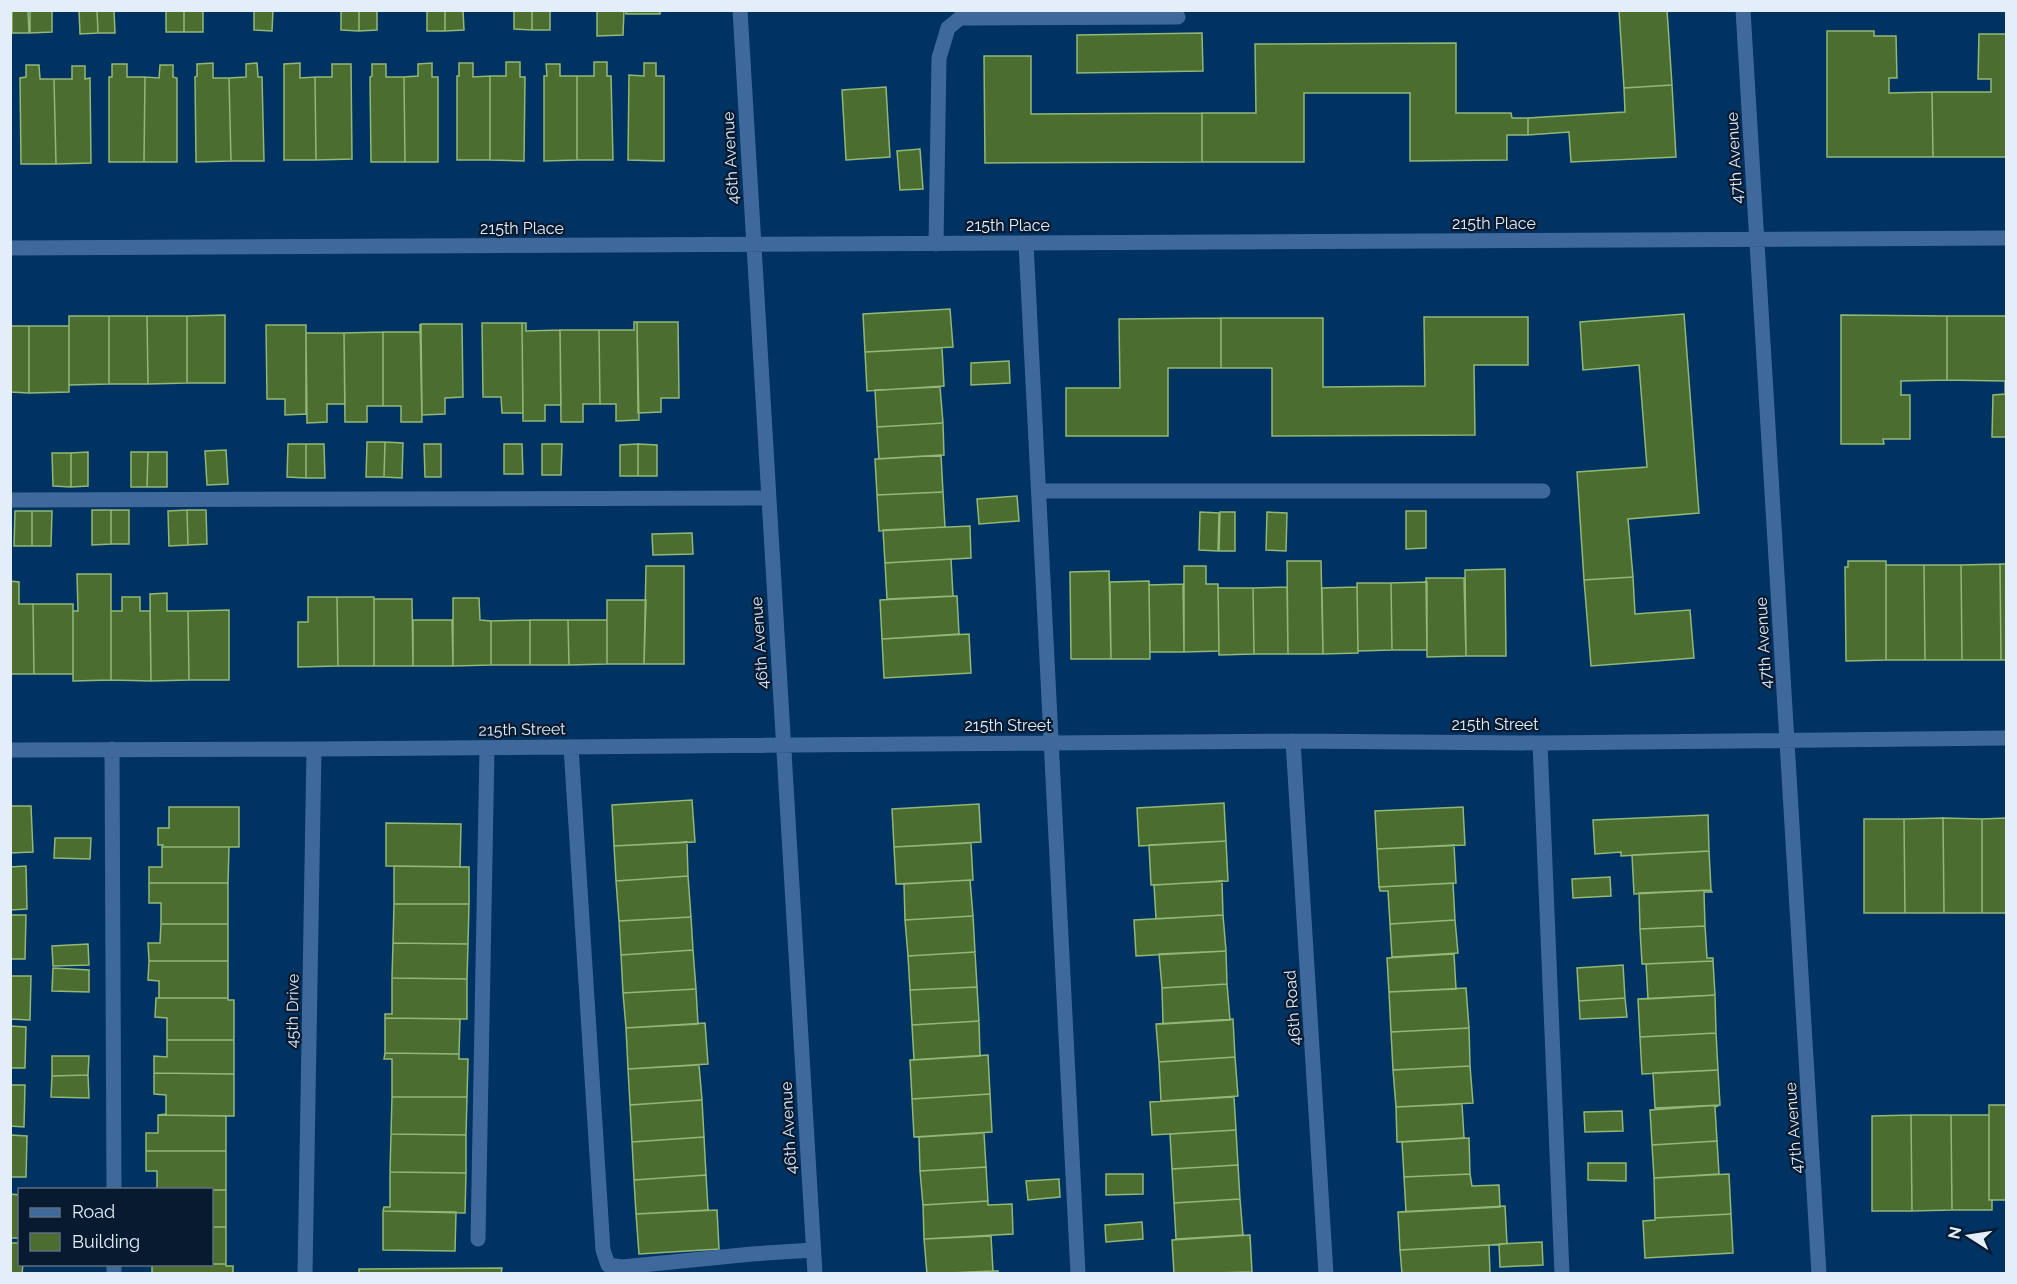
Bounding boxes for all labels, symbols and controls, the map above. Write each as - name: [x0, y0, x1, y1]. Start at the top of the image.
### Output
- street label: 46th Avenue: [719, 111, 742, 205]
- street label: 47th Avenue: [1723, 112, 1746, 204]
- street label: 215th Place: [1452, 214, 1536, 233]
- street label: 215th Place: [966, 216, 1050, 235]
- street label: 215th Place: [480, 219, 564, 238]
- street label: 46th Avenue: [747, 596, 772, 690]
- street label: 47th Avenue: [1752, 597, 1775, 689]
- street label: 215th Street: [1451, 715, 1539, 734]
- street label: 215th Street: [964, 716, 1052, 735]
- street label: 215th Street: [478, 719, 566, 740]
- street label: 46th Road: [1280, 970, 1305, 1046]
- street label: 45th Drive: [282, 974, 303, 1048]
- street label: 46th Avenue: [777, 1081, 800, 1175]
- street label: 47th Avenue: [1781, 1082, 1806, 1174]
- legend: [18, 1188, 213, 1266]
- text: Road: [72, 1201, 115, 1222]
- north arrow: [1939, 1206, 1999, 1266]
- text: N: [1944, 1225, 1965, 1241]
- text: Building: [72, 1231, 140, 1252]

